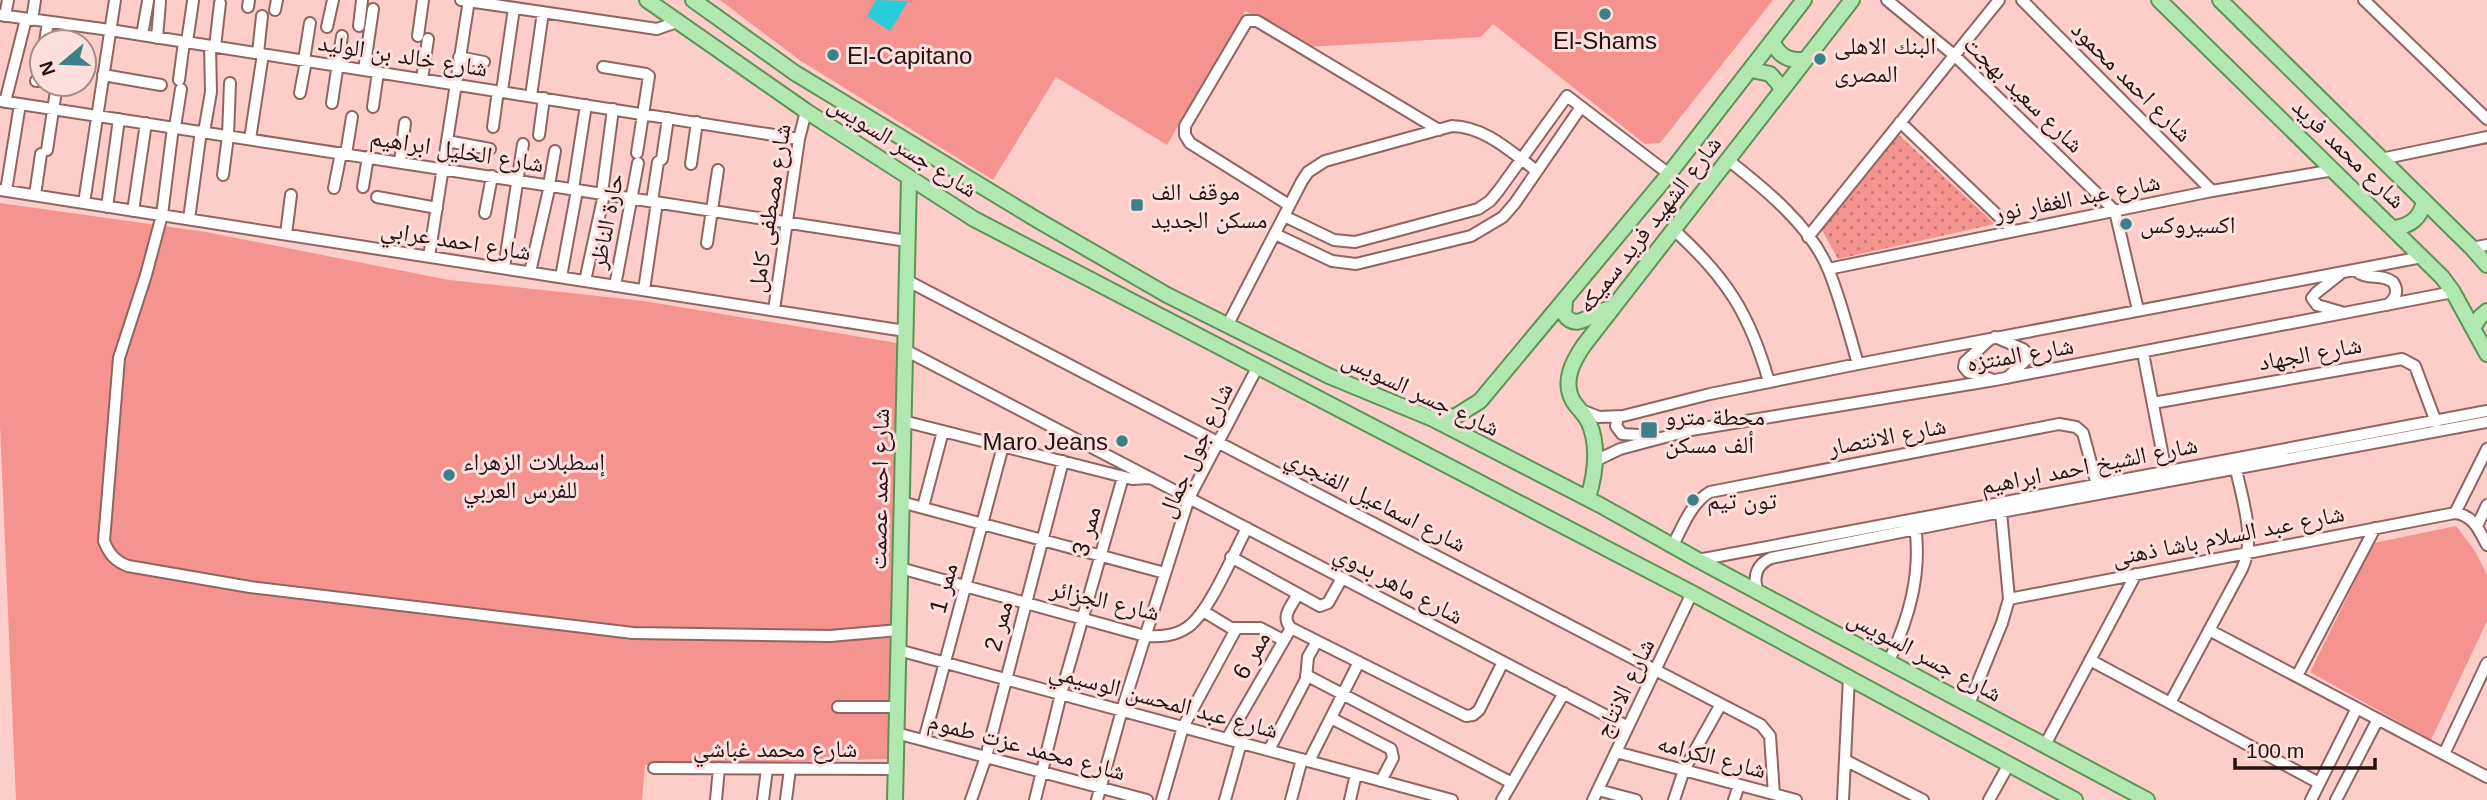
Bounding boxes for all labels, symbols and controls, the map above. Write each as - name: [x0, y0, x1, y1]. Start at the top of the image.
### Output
- marker: El-Shams: [1597, 6, 1613, 22]
- street label: شارع احمد محمود: [2065, 15, 2198, 148]
- place label: El-Shams: [1553, 27, 1657, 54]
- north arrow: [28, 28, 98, 98]
- street label: شارع خالد بن الوليد: [316, 28, 490, 84]
- street label: شارع سعيد بهجت: [1957, 30, 2090, 159]
- place label: البنك الاهلى المصرى: [1834, 32, 1936, 88]
- place label: El-Capitano: [847, 42, 972, 69]
- marker: El-Capitano: [825, 47, 841, 63]
- marker: البنك الاهلى المصرى: [1812, 51, 1828, 67]
- text: N: [35, 58, 60, 78]
- street label: شارع جسر السويس: [823, 89, 982, 204]
- street label: شارع محمد فريد: [2286, 92, 2411, 215]
- street label: شارع مصطفى كامل: [742, 122, 798, 295]
- street label: شارع الخليل ابراهيم: [368, 123, 546, 180]
- street label: شارع الشهيد فريد سميكه: [1572, 130, 1728, 319]
- street label: شارع عبد الغفار نور: [1991, 168, 2163, 228]
- street label: حارة الناظر: [583, 171, 628, 272]
- place label: موقف الف مسكن الجديد: [1151, 178, 1267, 234]
- marker: موقف الف مسكن الجديد: [1129, 197, 1145, 213]
- place label: اكسيروكس: [2140, 211, 2236, 239]
- street label: شارع احمد عرابي: [378, 215, 533, 271]
- marker: اكسيروكس: [2118, 216, 2134, 232]
- street label: شارع المنتزه: [1964, 331, 2076, 379]
- street label: شارع الجهاد: [2256, 331, 2364, 377]
- street label: شارع جسر السويس: [1337, 345, 1504, 443]
- street label: شارع جول جمال: [1152, 378, 1240, 522]
- place label: محطة مترو ألف مسكن: [1665, 403, 1765, 459]
- street label: شارع احمد عصمت: [864, 408, 896, 570]
- street label: شارع الانتصار: [1825, 411, 1949, 463]
- marker: محطة مترو ألف مسكن: [1639, 420, 1659, 440]
- place label: Maro Jeans: [983, 428, 1108, 455]
- street label: شارع الشيخ احمد ابراهيم: [1978, 431, 2200, 502]
- marker: Maro Jeans: [1114, 433, 1130, 449]
- street label: شارع اسماعيل الفنجري: [1278, 443, 1471, 563]
- place label: إسطبلات الزهراء للفرس العربي: [463, 448, 605, 509]
- marker: إسطبلات الزهراء للفرس العربي: [441, 467, 457, 483]
- place label: تون تيم: [1707, 487, 1777, 517]
- marker: تون تيم: [1685, 492, 1701, 508]
- street label: شارع عبد السلام باشا ذهنى: [2110, 499, 2347, 574]
- street label: ممر 3: [1066, 503, 1106, 559]
- street label: شارع ماهر بدوي: [1327, 539, 1468, 635]
- street label: ممر 1: [923, 560, 963, 616]
- street label: شارع الجزائر: [1047, 574, 1162, 628]
- street label: ممر 2: [978, 598, 1018, 654]
- street label: شارع جسر السويس: [1842, 603, 2007, 709]
- street label: ممر 6: [1227, 626, 1275, 684]
- street label: شارع الانتاج: [1588, 634, 1661, 743]
- street label: شارع عبد المحسن الوسيمي: [1045, 656, 1281, 749]
- street label: شارع محمد عزت طموم: [925, 707, 1128, 788]
- scale bar: [2235, 726, 2375, 770]
- street label: شارع الكرامه: [1654, 729, 1769, 785]
- street label: شارع محمد غباشي: [693, 735, 857, 768]
- text: 100 m: [2246, 739, 2304, 762]

